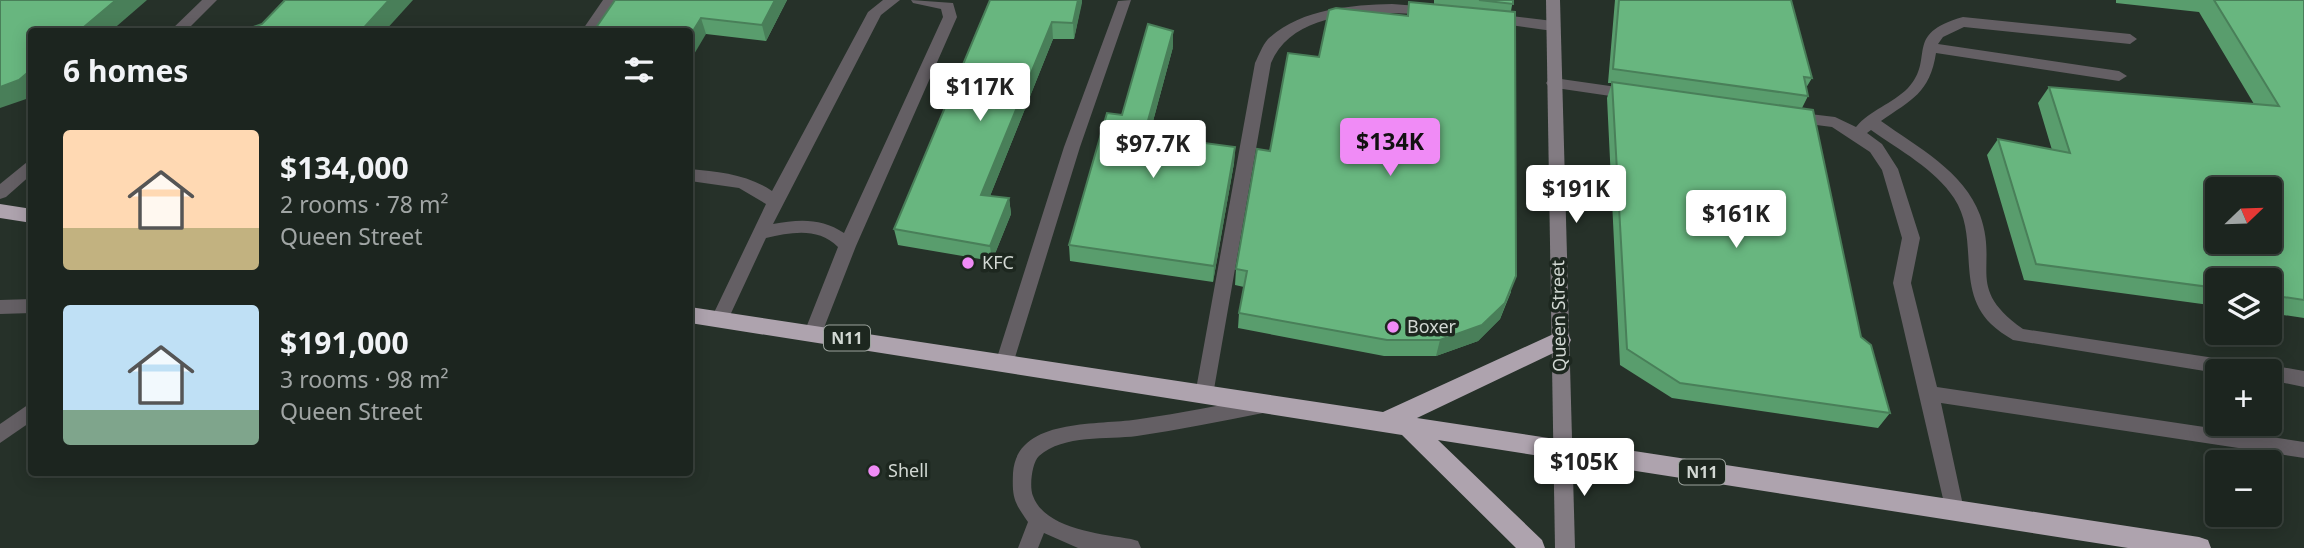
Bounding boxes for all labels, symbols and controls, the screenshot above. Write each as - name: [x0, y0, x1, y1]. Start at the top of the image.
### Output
- text: 6 homes: [63, 50, 188, 91]
- icon: filters: [620, 51, 658, 89]
- pin: $117K: [931, 64, 1029, 123]
- text: $117K: [946, 70, 1014, 102]
- pin: $134K: [1341, 118, 1439, 178]
- pin: $97.7K: [1096, 120, 1210, 180]
- text: $134K: [1356, 125, 1424, 157]
- text: $97.7K: [1116, 127, 1190, 159]
- text: $134,000: [280, 147, 409, 188]
- icon: home: [119, 158, 203, 242]
- pin: $191K: [1527, 166, 1625, 225]
- text: $191K: [1542, 172, 1610, 204]
- north arrow: [2205, 177, 2282, 254]
- map controls: [2205, 177, 2282, 527]
- text: 2 rooms · 78 m²: [280, 188, 449, 220]
- pin: $161K: [1687, 190, 1785, 250]
- text: $161K: [1702, 197, 1770, 229]
- text: Queen Street: [280, 220, 423, 252]
- place label: KFC: [982, 250, 1014, 274]
- marker: KFC: [960, 255, 976, 271]
- street label: Queen Street: [1545, 260, 1571, 372]
- button: layers: [2205, 268, 2282, 345]
- place label: Boxer: [1407, 314, 1457, 338]
- marker: Boxer: [1385, 319, 1401, 335]
- text: $191,000: [280, 322, 409, 363]
- road number: N11: [824, 326, 870, 350]
- icon: home: [119, 333, 203, 417]
- button: +: [2205, 359, 2282, 436]
- text: 3 rooms · 98 m²: [280, 363, 449, 395]
- text: Queen Street: [280, 395, 423, 427]
- pin: $105K: [1535, 438, 1633, 498]
- text: $105K: [1550, 445, 1618, 477]
- button: −: [2205, 450, 2282, 527]
- place label: Shell: [888, 458, 928, 482]
- road number: N11: [1679, 460, 1725, 485]
- marker: Shell: [866, 463, 882, 479]

